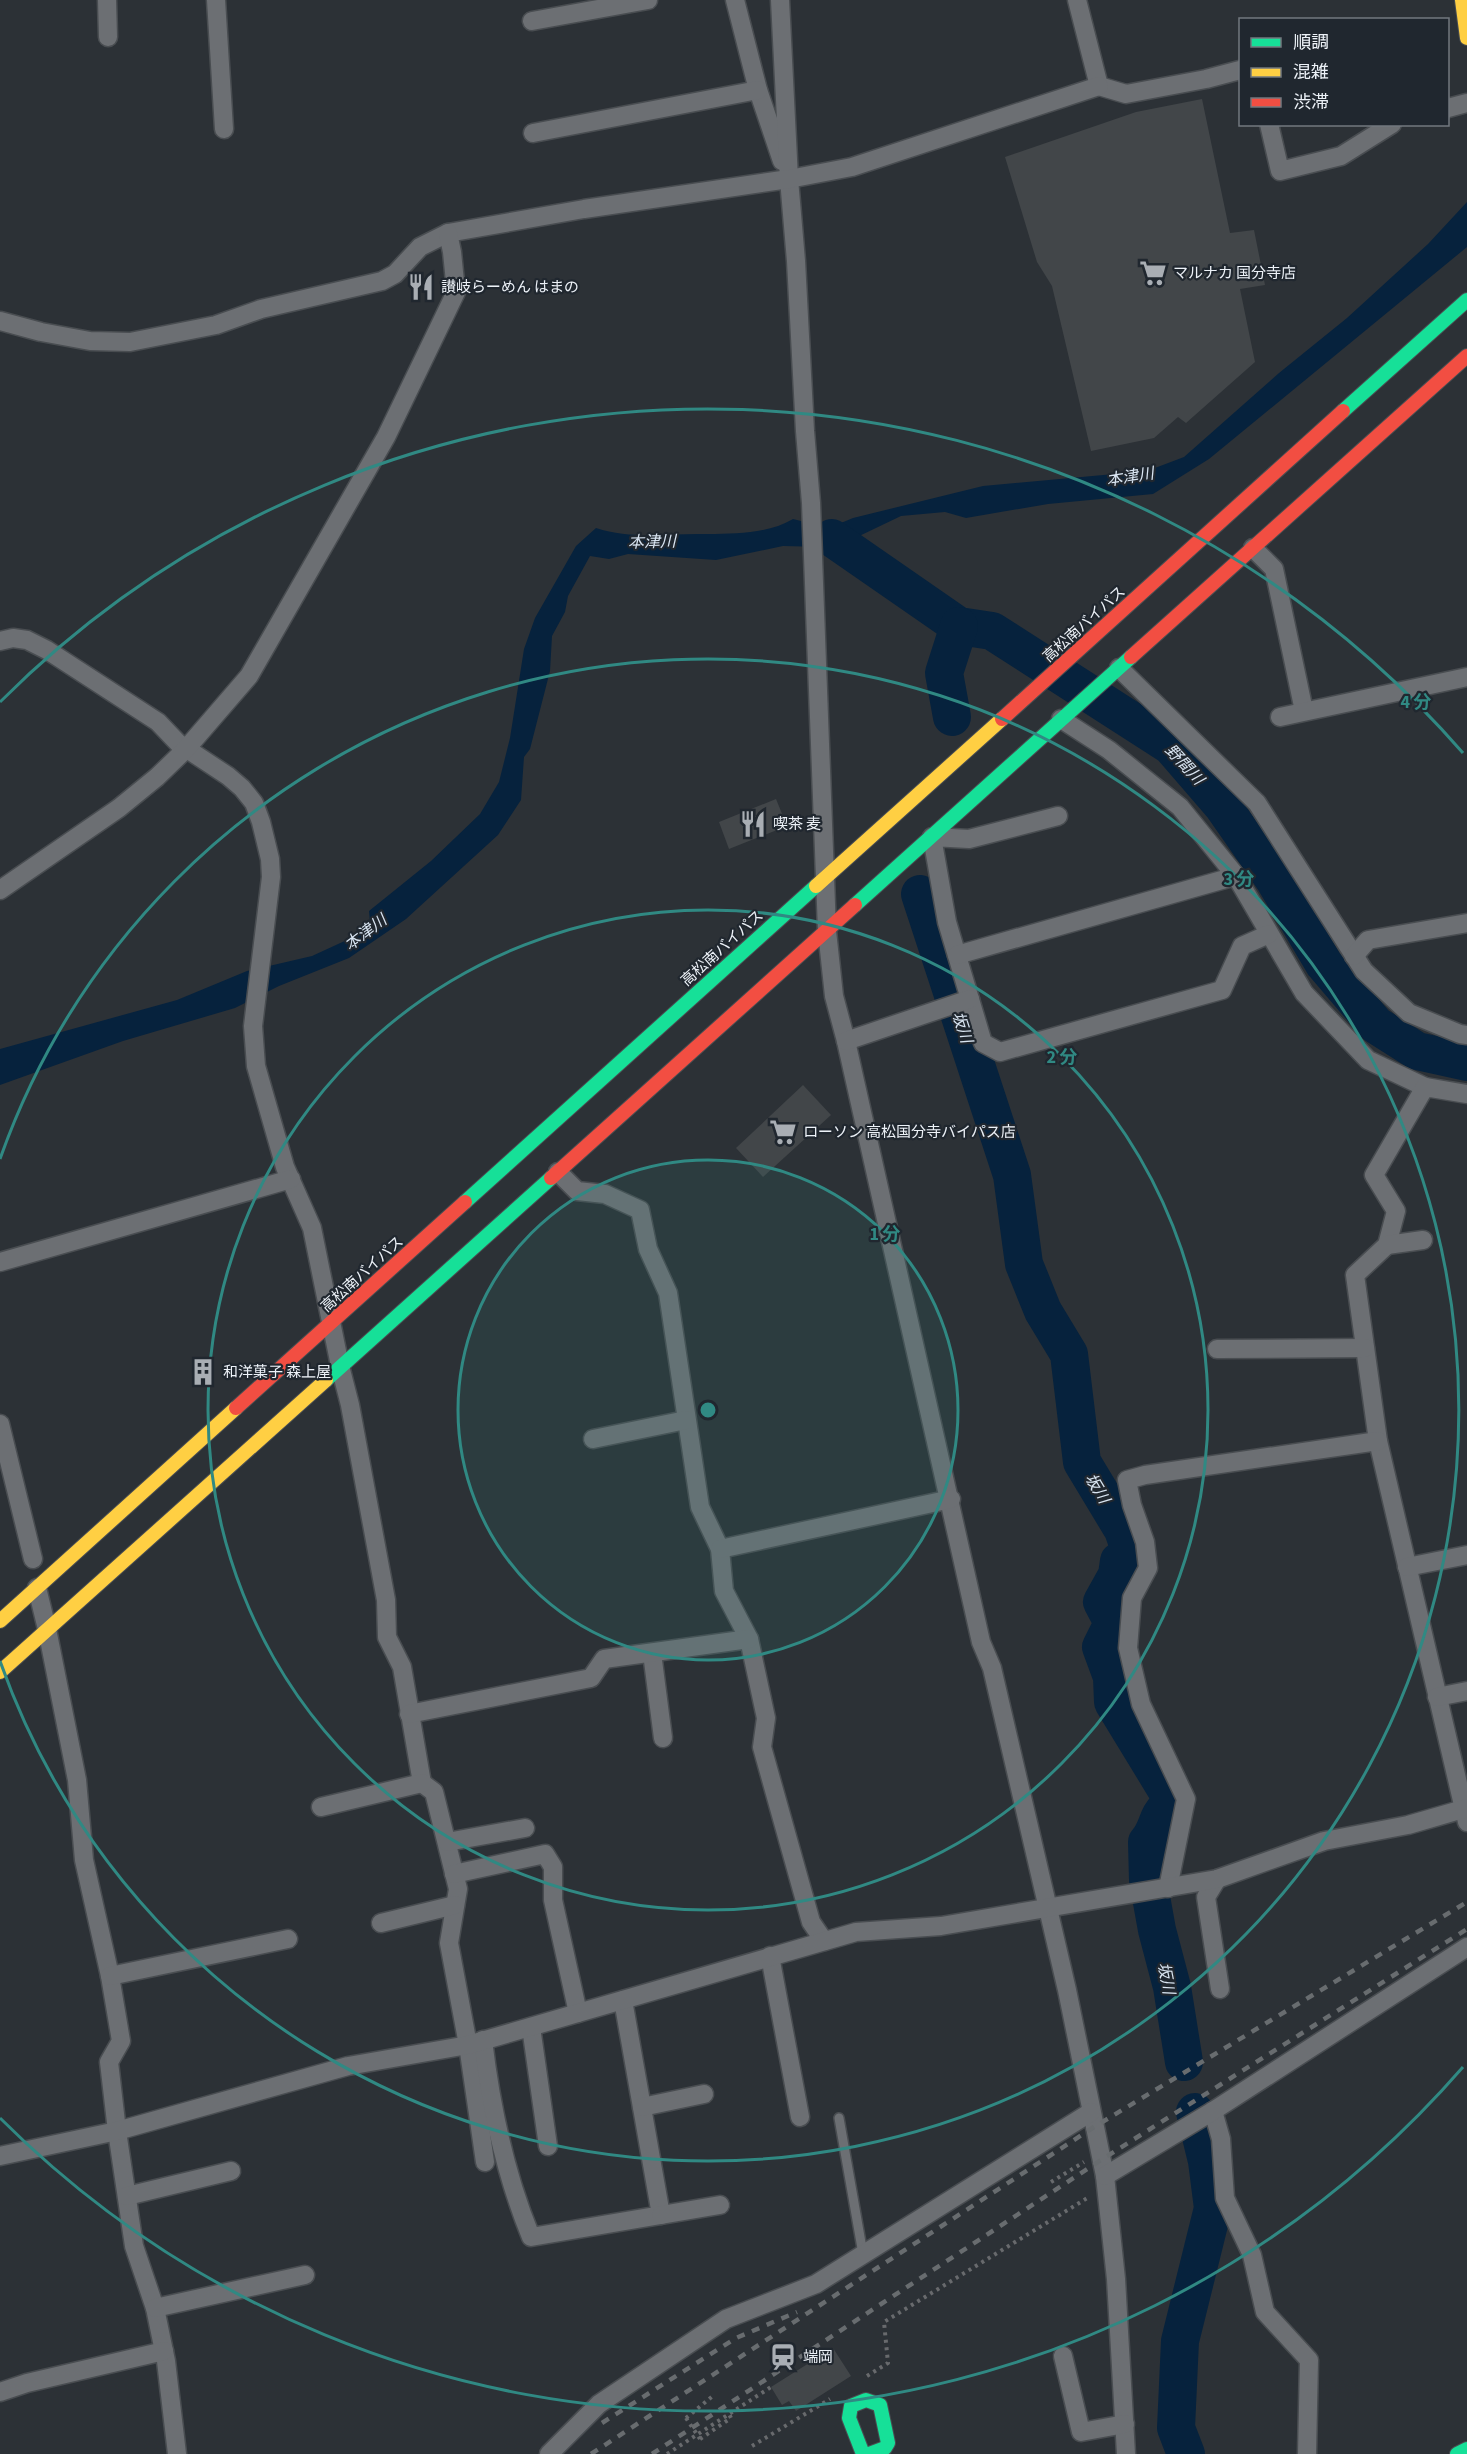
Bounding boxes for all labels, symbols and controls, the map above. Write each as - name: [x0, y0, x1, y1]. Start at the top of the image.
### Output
- legend: [1239, 18, 1449, 126]
- text: 順調: [1293, 30, 1329, 55]
- text: 混雑: [1293, 60, 1329, 85]
- text: 渋滞: [1293, 90, 1329, 115]
- supermarket icon: マルナカ 国分寺店: [1138, 258, 1168, 288]
- place label: マルナカ 国分寺店: [1173, 263, 1296, 284]
- restaurant icon: 讃岐らーめん はまの: [406, 272, 436, 302]
- place label: 讃岐らーめん はまの: [441, 277, 579, 298]
- water label: 本津川: [1105, 462, 1158, 492]
- water label: 本津川: [628, 531, 678, 553]
- street label: 高松南バイパス: [1038, 582, 1130, 667]
- text: 4 分: [1400, 690, 1432, 715]
- water label: 野間川: [1160, 740, 1210, 791]
- restaurant icon: 喫茶 麦: [738, 809, 768, 839]
- place label: 喫茶 麦: [773, 814, 821, 835]
- text: 3 分: [1223, 867, 1255, 892]
- street label: 高松南バイパス: [676, 906, 768, 991]
- water label: 本津川: [340, 908, 393, 956]
- water label: 坂川: [947, 1009, 978, 1048]
- text: 2 分: [1046, 1045, 1078, 1070]
- supermarket icon: ローソン 高松国分寺バイパス店: [768, 1117, 798, 1147]
- place label: ローソン 高松国分寺バイパス店: [803, 1122, 1016, 1143]
- text: 1 分: [869, 1222, 901, 1247]
- street label: 高松南バイパス: [316, 1232, 408, 1317]
- building icon: 和洋菓子 森上屋: [188, 1357, 218, 1387]
- place label: 和洋菓子 森上屋: [223, 1362, 331, 1383]
- centre of rings: [698, 1400, 718, 1420]
- water label: 坂川: [1079, 1469, 1116, 1510]
- water label: 坂川: [1152, 1960, 1180, 1998]
- station icon: 端岡: [768, 2342, 798, 2372]
- place label: 端岡: [803, 2347, 833, 2368]

